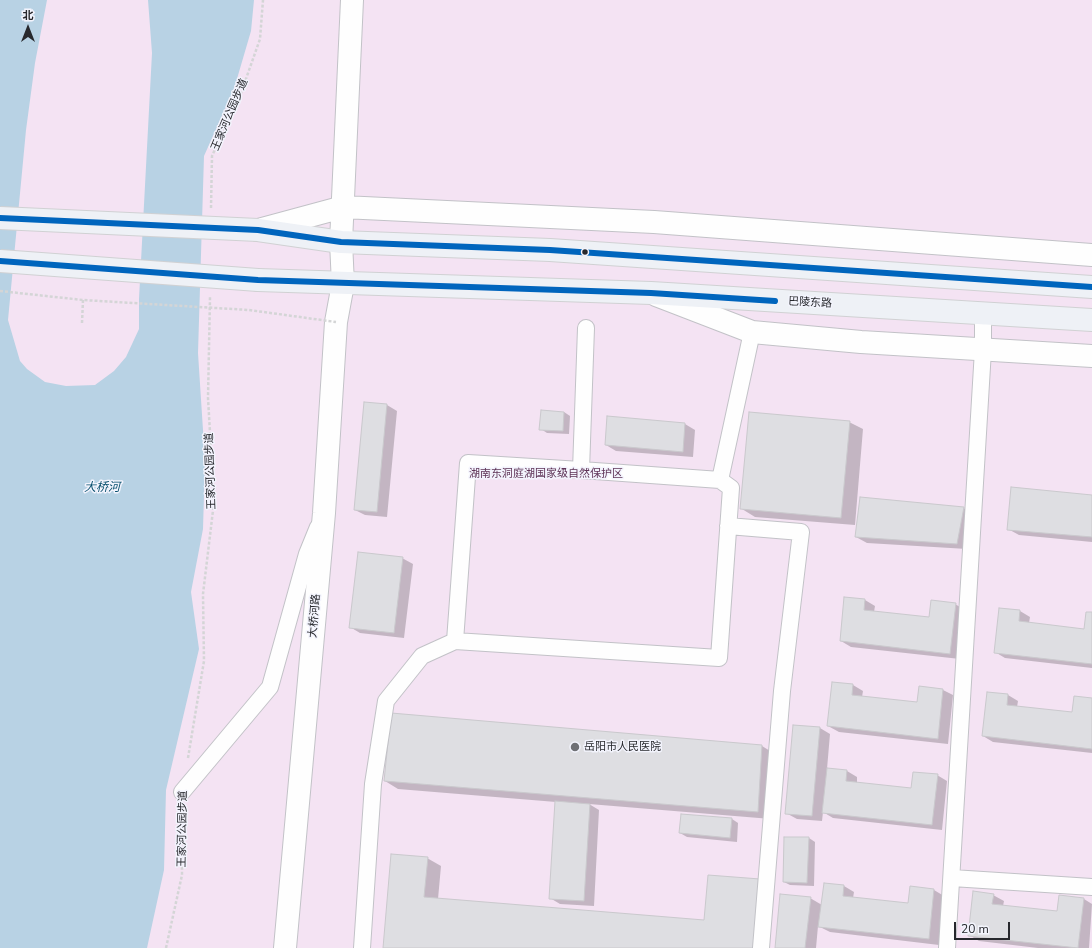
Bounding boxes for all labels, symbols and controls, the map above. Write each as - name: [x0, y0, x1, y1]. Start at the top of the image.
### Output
- north arrow: [8, 8, 48, 48]
- text: 北: [23, 8, 34, 23]
- street label: 王家河公园步道: [209, 77, 251, 153]
- unlabelled marker: [580, 247, 590, 257]
- street label: 巴陵东路: [788, 295, 832, 311]
- street label: 王家河公园步道: [203, 432, 219, 510]
- park label: 湖南东洞庭湖国家级自然保护区: [469, 467, 623, 481]
- water label: 大桥河: [84, 481, 120, 495]
- street label: 大桥河路: [307, 594, 323, 638]
- place label: 岳阳市人民医院: [584, 740, 661, 754]
- marker: 岳阳市人民医院: [569, 741, 581, 753]
- street label: 王家河公园步道: [176, 790, 190, 868]
- scale bar: [956, 914, 1012, 940]
- text: 20 m: [961, 921, 989, 937]

